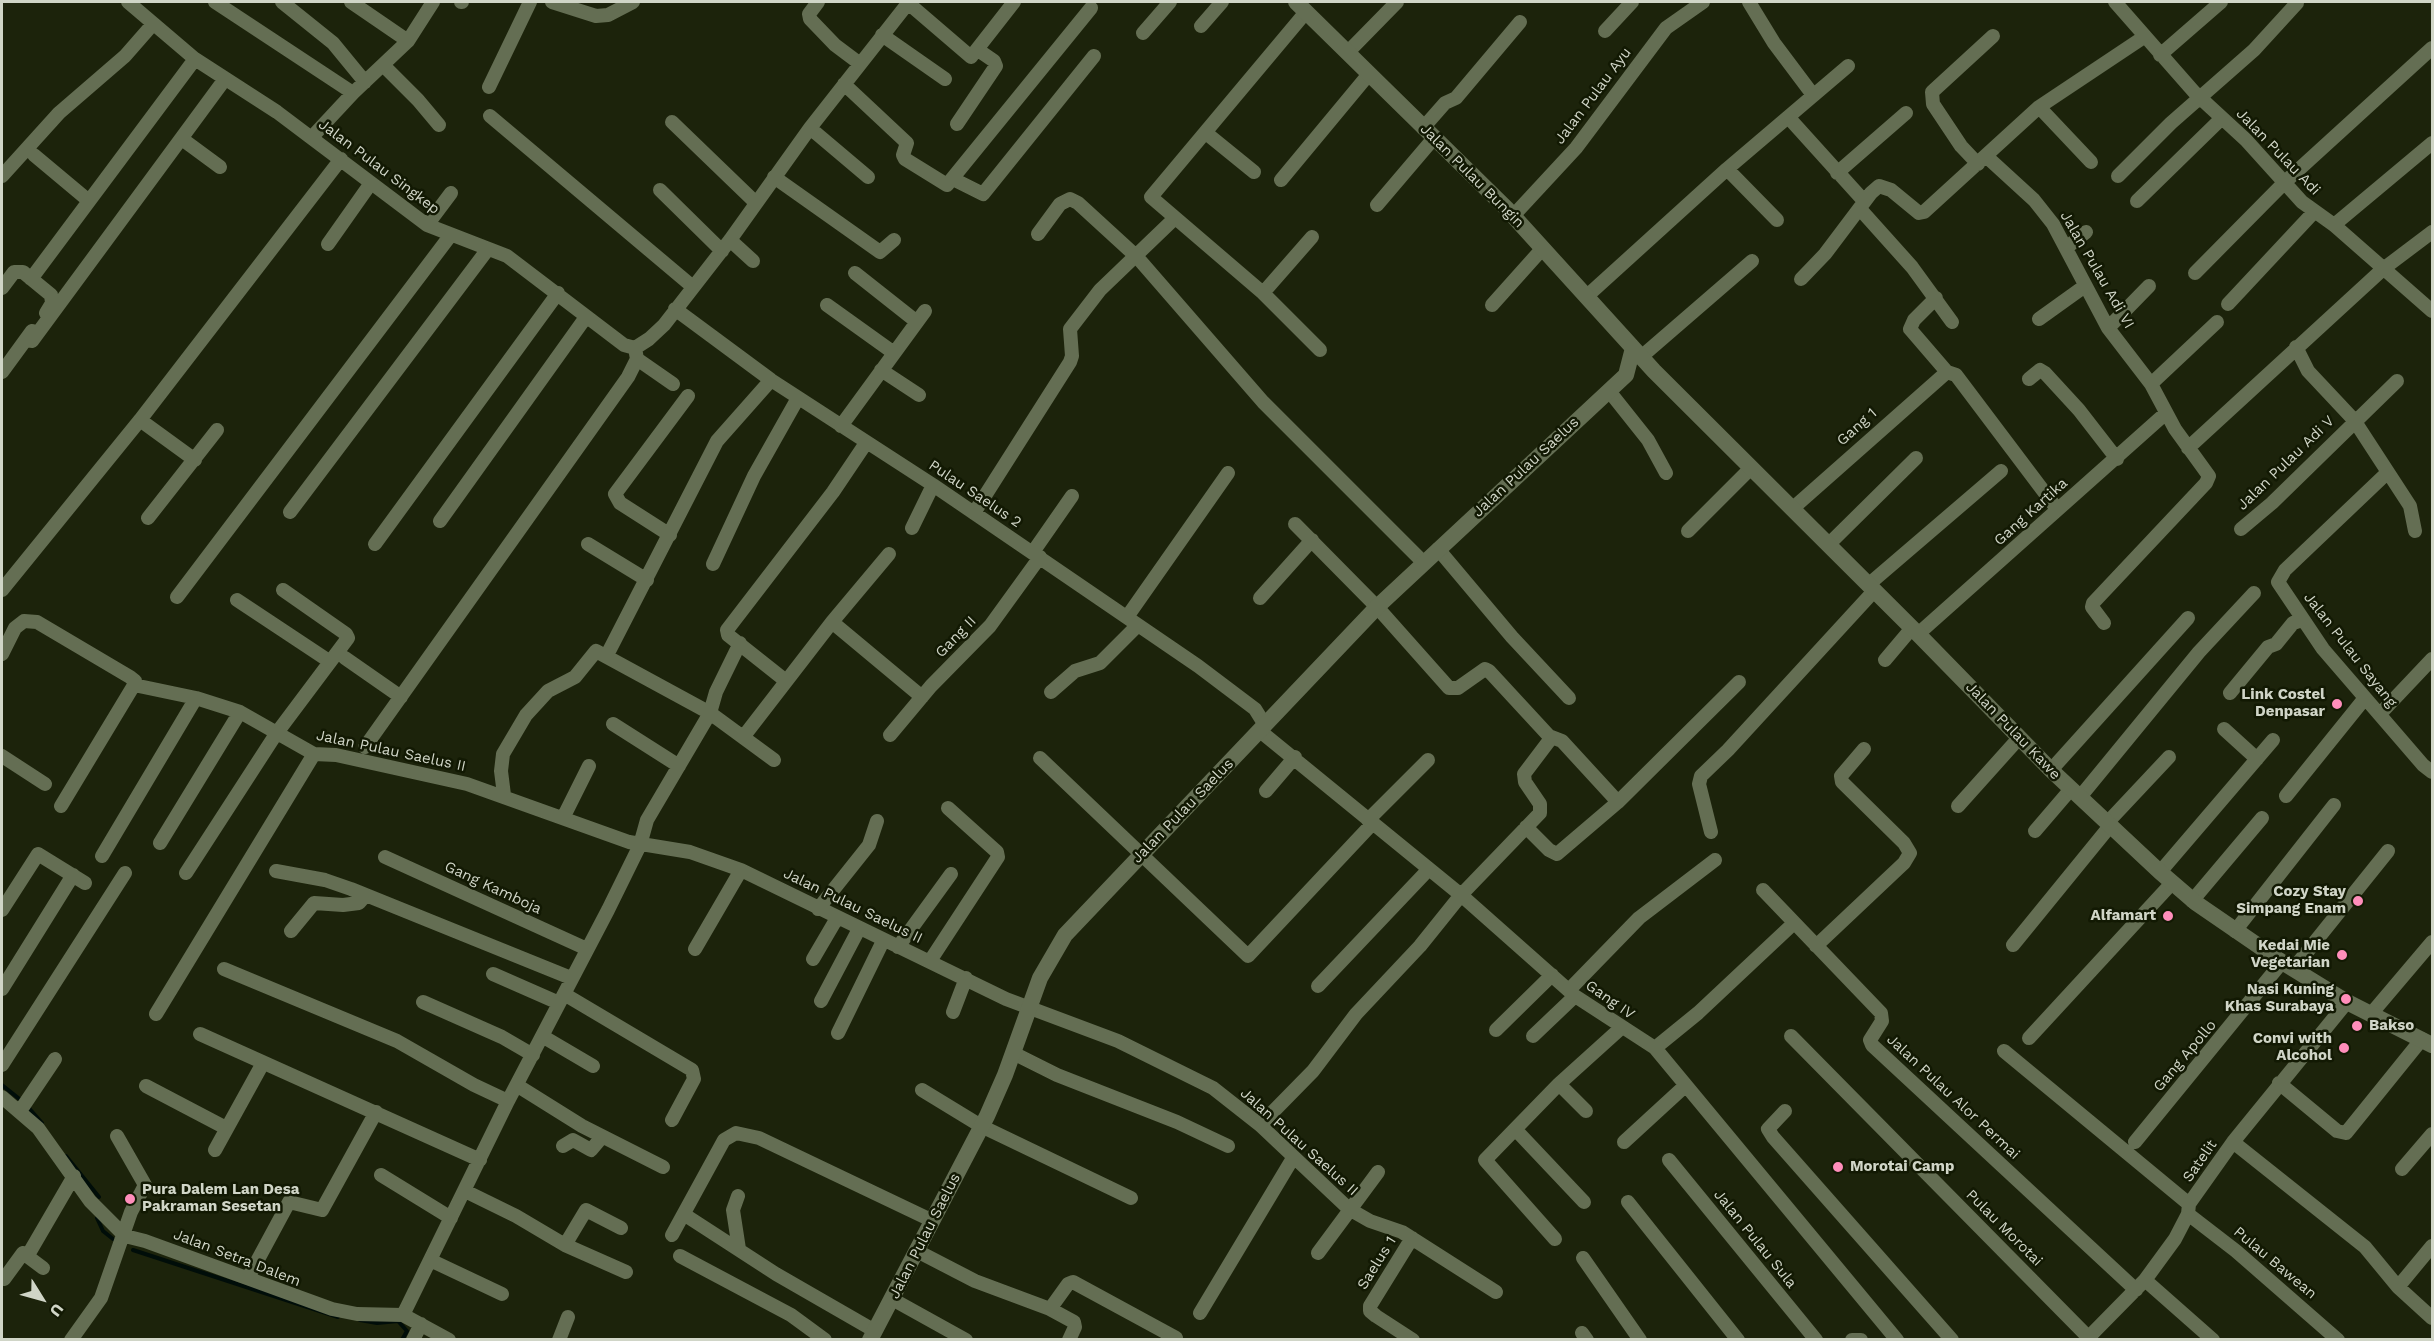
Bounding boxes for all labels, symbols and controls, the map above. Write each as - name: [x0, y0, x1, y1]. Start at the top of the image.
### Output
- street label: Jalan Pulau Ayu: [1551, 44, 1635, 148]
- street label: Jalan Pulau Adi: [2232, 105, 2324, 199]
- street label: Jalan Pulau Singkep: [315, 116, 443, 218]
- street label: Jalan Pulau Bungin: [1416, 120, 1528, 232]
- street label: Jalan Pulau Adi VI: [2056, 208, 2138, 332]
- street label: Gang 1: [1833, 404, 1881, 450]
- street label: Jalan Pulau Adi V: [2234, 412, 2338, 514]
- street label: Jalan Pulau Saelus: [1469, 413, 1583, 521]
- street label: Pulau Saelus 2: [925, 456, 1025, 532]
- street label: Gang Kartika: [1991, 474, 2071, 550]
- street label: Jalan Pulau Sayang: [2300, 589, 2400, 711]
- street label: Gang II: [932, 613, 980, 661]
- street label: Jalan Pulau Kawe: [1962, 678, 2064, 784]
- place label: Link Costel Denpasar: [2241, 686, 2325, 721]
- marker: Link Costel Denpasar: [2330, 697, 2344, 711]
- street label: Jalan Pulau Saelus II: [315, 726, 467, 776]
- street label: Jalan Pulau Saelus: [1128, 755, 1238, 867]
- street label: Gang Kamboja: [442, 858, 544, 918]
- street label: Jalan Pulau Saelus II: [781, 865, 925, 947]
- place label: Cozy Stay Simpang Enam: [2236, 883, 2346, 918]
- marker: Cozy Stay Simpang Enam: [2351, 894, 2365, 908]
- place label: Alfamart: [2091, 907, 2156, 925]
- marker: Alfamart: [2161, 909, 2175, 923]
- place label: Kedai Mie Vegetarian: [2251, 937, 2330, 972]
- marker: Kedai Mie Vegetarian: [2335, 948, 2349, 962]
- street label: Gang IV: [1582, 977, 1638, 1023]
- place label: Nasi Kuning Khas Surabaya: [2225, 981, 2334, 1016]
- marker: Nasi Kuning Khas Surabaya: [2339, 992, 2353, 1006]
- street label: Gang Apollo: [2150, 1016, 2220, 1096]
- place label: Bakso: [2369, 1017, 2414, 1035]
- marker: Bakso: [2350, 1019, 2364, 1033]
- place label: Convi with Alcohol: [2253, 1030, 2332, 1065]
- street label: Jalan Pulau Alor Permai: [1883, 1031, 2023, 1163]
- marker: Convi with Alcohol: [2337, 1041, 2351, 1055]
- street label: Jalan Pulau Saelus II: [1236, 1084, 1362, 1200]
- street label: Satelit: [2179, 1136, 2221, 1186]
- place label: Morotai Camp: [1850, 1158, 1954, 1176]
- marker: Morotai Camp: [1831, 1160, 1845, 1174]
- street label: Jalan Pulau Saelus: [886, 1170, 964, 1302]
- place label: Pura Dalem Lan Desa Pakraman Sesetan: [142, 1181, 299, 1216]
- street label: Jalan Pulau Sula: [1710, 1186, 1800, 1292]
- street label: Pulau Morotai: [1962, 1186, 2046, 1270]
- marker: Pura Dalem Lan Desa Pakraman Sesetan: [123, 1192, 137, 1206]
- street label: Pulau Bawean: [2230, 1223, 2320, 1303]
- street label: Jalan Setra Dalem: [171, 1225, 303, 1291]
- street label: Saelus 1: [1354, 1233, 1400, 1293]
- north arrow: [12, 1269, 72, 1329]
- text: U: [46, 1300, 68, 1320]

